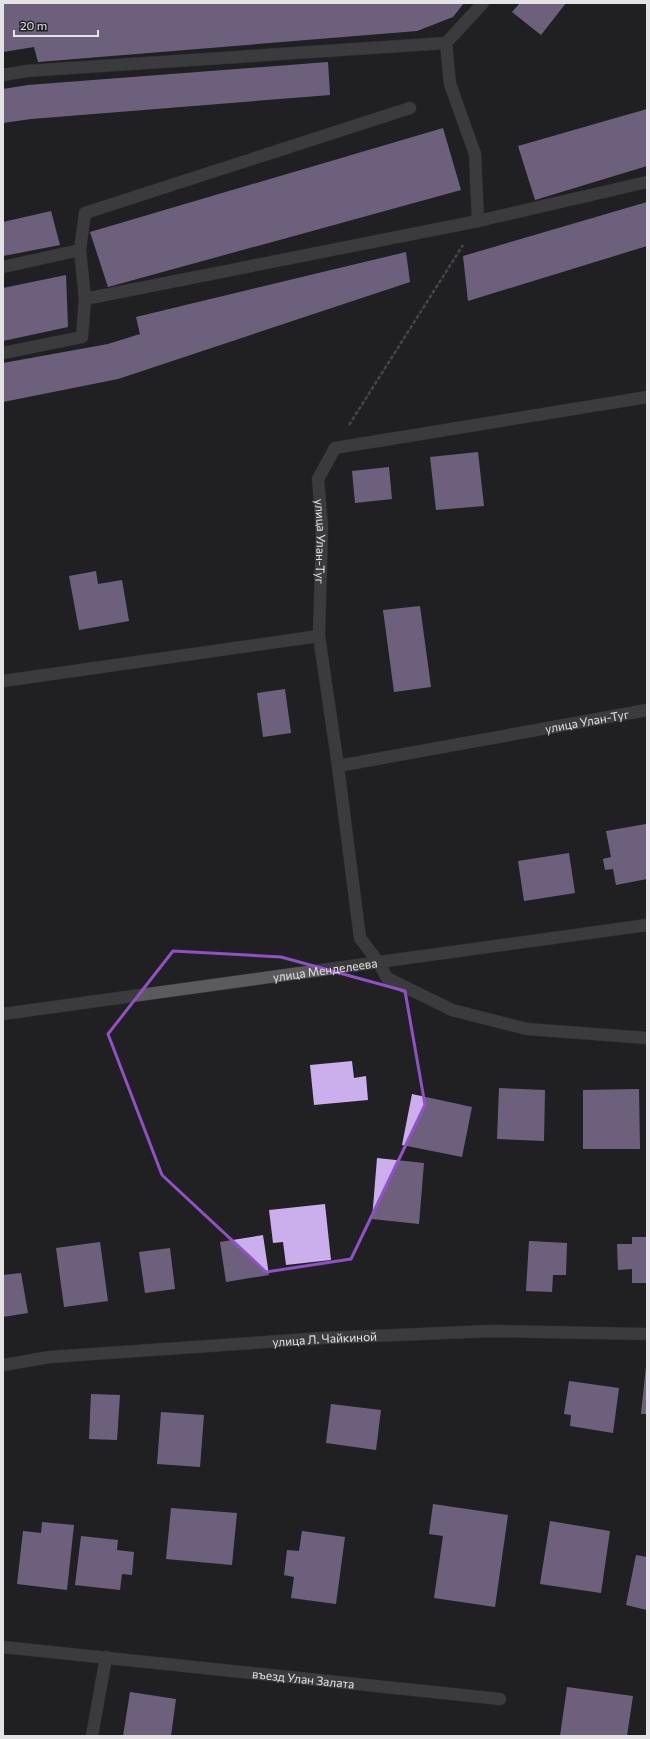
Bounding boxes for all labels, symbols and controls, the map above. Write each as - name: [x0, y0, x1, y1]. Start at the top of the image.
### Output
- scale bar: [14, 12, 98, 38]
- text: 20 m: [20, 18, 47, 32]
- street label: улица Улан-Туг: [313, 498, 329, 584]
- street label: улица Улан-Туг: [544, 706, 630, 735]
- street label: улица Менделеева: [272, 955, 378, 984]
- street label: улица Л. Чайкиной: [272, 1329, 377, 1349]
- street label: въезд Улан Залата: [252, 1666, 355, 1691]

